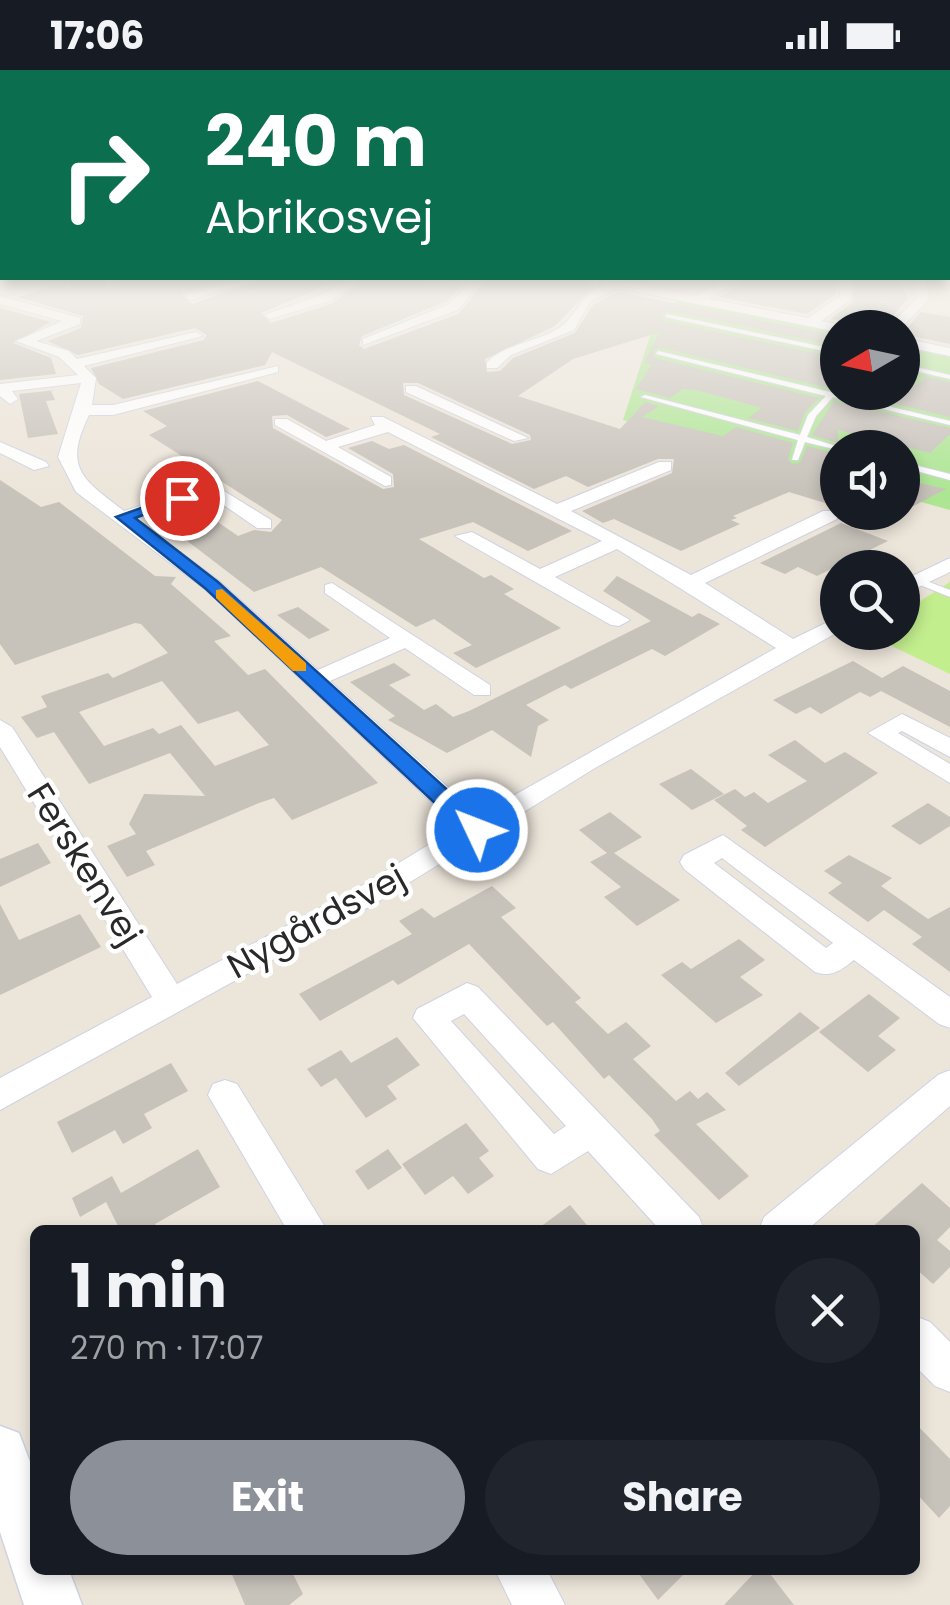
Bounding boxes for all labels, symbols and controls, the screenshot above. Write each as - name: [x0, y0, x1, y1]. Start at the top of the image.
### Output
- text: 17:06: [50, 9, 144, 62]
- text: 240 m: [205, 92, 427, 191]
- icon: right: [40, 110, 170, 240]
- text: Abrikosvej: [205, 186, 433, 249]
- north arrow: [820, 310, 920, 410]
- map controls: [820, 310, 920, 650]
- button: sound: [820, 430, 920, 530]
- pin: [140, 456, 225, 541]
- icon: arrive: [155, 471, 210, 526]
- button: search: [820, 550, 920, 650]
- street label: Ferskenvej: [16, 774, 154, 954]
- position arrow: [425, 778, 529, 882]
- street label: Nygårdsvej: [218, 852, 414, 990]
- text: 1 min: [70, 1244, 227, 1328]
- button: close: [775, 1258, 880, 1363]
- text: 270 m · 17:07: [70, 1325, 263, 1370]
- button: Exit: [70, 1440, 465, 1555]
- button: Share: [485, 1440, 880, 1555]

